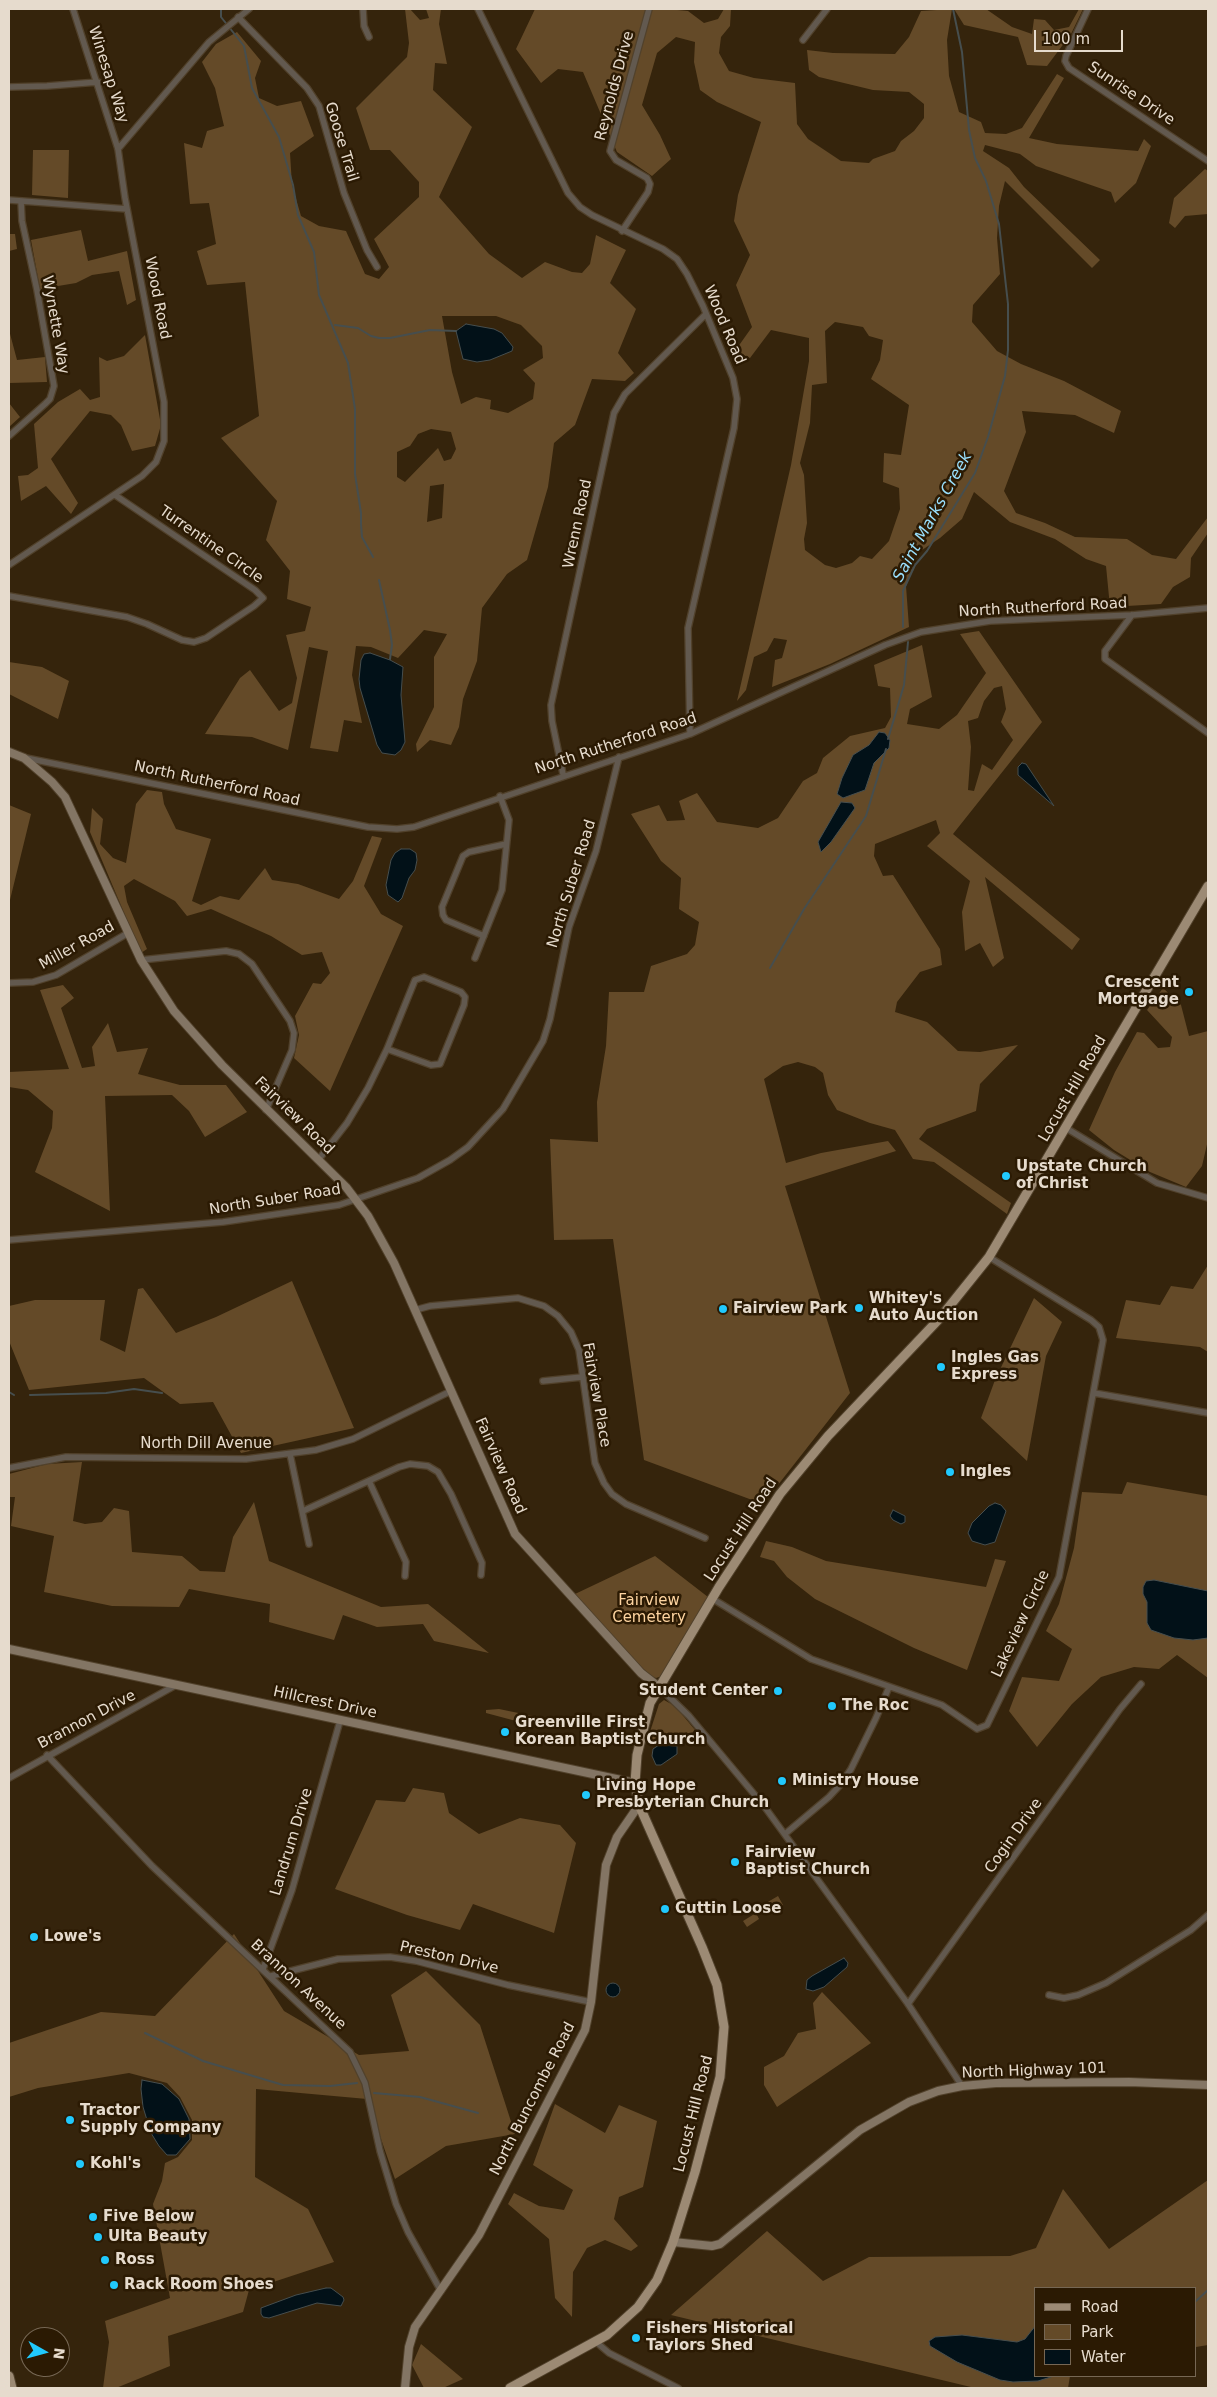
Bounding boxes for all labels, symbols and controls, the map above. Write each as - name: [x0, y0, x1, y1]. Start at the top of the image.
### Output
- scale bar: [1037, 20, 1126, 52]
- street label: Winesap Way: [84, 24, 132, 126]
- street label: Reynolds Drive: [592, 29, 638, 143]
- text: 100 m: [1042, 30, 1090, 48]
- street label: Sunrise Drive: [1084, 58, 1178, 130]
- street label: Goose Trail: [320, 100, 362, 184]
- street label: Wood Road: [140, 255, 174, 341]
- street label: Wynette Way: [37, 274, 73, 376]
- street label: Wood Road: [699, 283, 749, 367]
- water label: Saint Marks Creek: [889, 449, 977, 585]
- street label: Wrenn Road: [560, 478, 596, 570]
- street label: Turrentine Circle: [156, 502, 266, 588]
- street label: North Rutherford Road: [958, 595, 1128, 621]
- street label: North Rutherford Road: [533, 709, 699, 779]
- street label: North Rutherford Road: [132, 758, 302, 810]
- street label: North Suber Road: [544, 818, 600, 950]
- street label: Miller Road: [36, 918, 118, 974]
- place label: Crescent Mortgage: [1097, 974, 1179, 1009]
- marker: Crescent Mortgage: [1183, 986, 1195, 998]
- street label: Locust Hill Road: [1035, 1033, 1111, 1145]
- street label: Fairview Road: [250, 1073, 338, 1159]
- place label: Upstate Church of Christ: [1016, 1158, 1147, 1193]
- marker: Upstate Church of Christ: [1000, 1170, 1012, 1182]
- street label: North Suber Road: [208, 1181, 342, 1219]
- place label: Whitey's Auto Auction: [869, 1290, 978, 1325]
- place label: Fairview Park: [733, 1300, 847, 1318]
- marker: Whitey's Auto Auction: [853, 1302, 865, 1314]
- marker: Fairview Park: [717, 1303, 729, 1315]
- street label: Fairview Place: [578, 1341, 614, 1449]
- place label: Ingles Gas Express: [951, 1349, 1039, 1384]
- marker: Ingles Gas Express: [935, 1361, 947, 1373]
- street label: Fairview Road: [471, 1415, 529, 1517]
- street label: North Dill Avenue: [140, 1435, 272, 1453]
- place label: Ingles: [960, 1463, 1011, 1481]
- marker: Ingles: [944, 1466, 956, 1478]
- street label: Locust Hill Road: [701, 1475, 781, 1585]
- street label: Lakeview Circle: [988, 1567, 1054, 1681]
- park label: Fairview Cemetery: [612, 1592, 686, 1627]
- place label: Student Center: [639, 1682, 768, 1700]
- street label: Hillcrest Drive: [272, 1683, 378, 1723]
- marker: Student Center: [772, 1685, 784, 1697]
- street label: Brannon Drive: [35, 1687, 139, 1753]
- place label: The Roc: [842, 1697, 909, 1715]
- marker: The Roc: [826, 1700, 838, 1712]
- place label: Greenville First Korean Baptist Church: [515, 1714, 706, 1749]
- marker: Greenville First Korean Baptist Church: [499, 1726, 511, 1738]
- place label: Ministry House: [792, 1772, 919, 1790]
- marker: Ministry House: [776, 1775, 788, 1787]
- place label: Living Hope Presbyterian Church: [596, 1777, 769, 1812]
- street label: Landrum Drive: [267, 1786, 317, 1898]
- marker: Living Hope Presbyterian Church: [580, 1789, 592, 1801]
- street label: Cogin Drive: [982, 1795, 1046, 1877]
- place label: Fairview Baptist Church: [745, 1844, 870, 1879]
- marker: Fairview Baptist Church: [729, 1856, 741, 1868]
- place label: Cuttin Loose: [675, 1900, 781, 1918]
- marker: Cuttin Loose: [659, 1903, 671, 1915]
- place label: Lowe's: [44, 1928, 101, 1946]
- marker: Lowe's: [28, 1931, 40, 1943]
- street label: Brannon Avenue: [247, 1936, 349, 2034]
- street label: Preston Drive: [398, 1938, 500, 1978]
- street label: North Buncombe Road: [487, 2020, 579, 2178]
- street label: Locust Hill Road: [671, 2054, 717, 2174]
- street label: North Highway 101: [961, 2059, 1107, 2083]
- place label: Tractor Supply Company: [80, 2102, 221, 2137]
- marker: Tractor Supply Company: [64, 2114, 76, 2126]
- place label: Kohl's: [90, 2155, 141, 2173]
- marker: Kohl's: [74, 2158, 86, 2170]
- place label: Five Below: [103, 2208, 194, 2226]
- marker: Five Below: [87, 2211, 99, 2223]
- place label: Ulta Beauty: [108, 2228, 207, 2246]
- marker: Ulta Beauty: [92, 2231, 104, 2243]
- place label: Ross: [115, 2251, 155, 2269]
- marker: Ross: [99, 2254, 111, 2266]
- place label: Rack Room Shoes: [124, 2276, 274, 2294]
- marker: Rack Room Shoes: [108, 2279, 120, 2291]
- legend: [1034, 2287, 1197, 2377]
- text: Road: [1081, 2298, 1119, 2316]
- place label: Fishers Historical Taylors Shed: [646, 2320, 794, 2355]
- text: Park: [1081, 2323, 1113, 2341]
- north arrow: [20, 2327, 70, 2377]
- marker: Fishers Historical Taylors Shed: [630, 2332, 642, 2344]
- text: N: [50, 2347, 68, 2360]
- text: Water: [1081, 2348, 1125, 2366]

